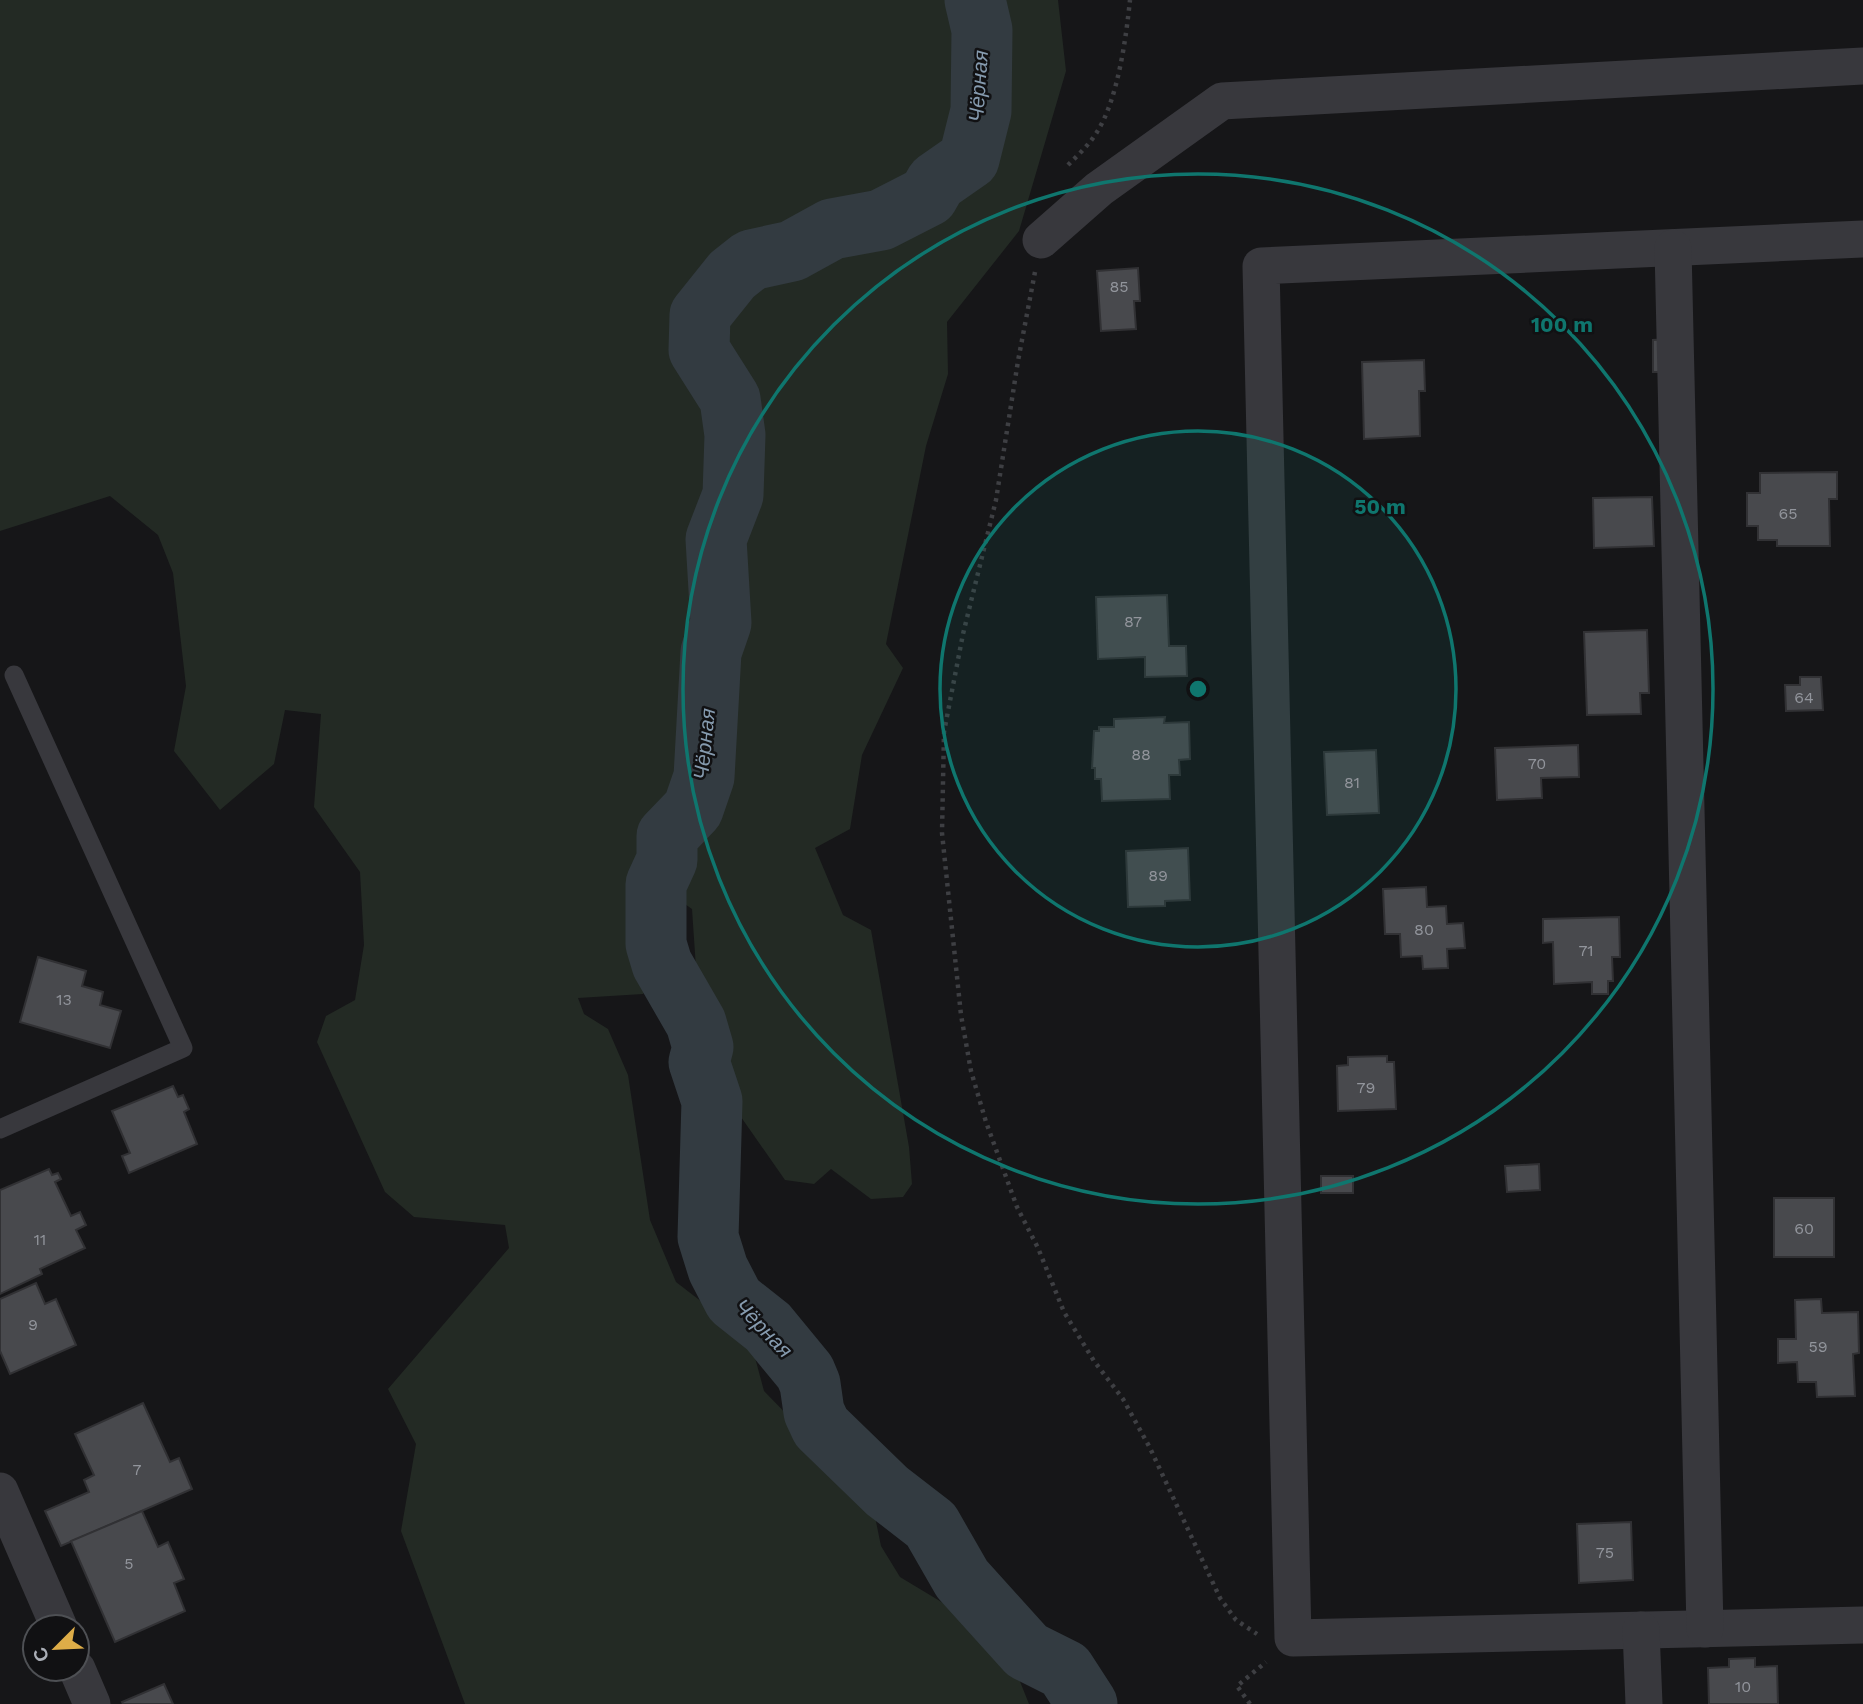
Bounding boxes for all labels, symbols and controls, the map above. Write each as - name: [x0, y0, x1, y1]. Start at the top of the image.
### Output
- water label: Чёрная: [963, 49, 993, 123]
- house number: 85: [1109, 277, 1129, 296]
- text: 100 m: [1531, 312, 1593, 337]
- text: 50 m: [1354, 494, 1406, 519]
- house number: 65: [1778, 504, 1798, 523]
- house number: 87: [1124, 612, 1142, 631]
- centre of rings: [1186, 677, 1210, 701]
- house number: 64: [1794, 688, 1814, 707]
- water label: Чёрная: [688, 707, 720, 781]
- house number: 88: [1131, 745, 1151, 764]
- house number: 70: [1528, 754, 1546, 773]
- house number: 81: [1344, 773, 1360, 792]
- house number: 89: [1148, 866, 1168, 885]
- house number: 80: [1414, 920, 1434, 939]
- house number: 71: [1578, 941, 1594, 960]
- house number: 13: [56, 990, 72, 1009]
- house number: 79: [1357, 1078, 1375, 1097]
- house number: 60: [1794, 1219, 1814, 1238]
- house number: 11: [34, 1230, 46, 1249]
- water label: Чёрная: [730, 1293, 798, 1363]
- house number: 9: [28, 1315, 38, 1334]
- house number: 59: [1808, 1337, 1828, 1356]
- house number: 7: [133, 1460, 142, 1479]
- house number: 75: [1596, 1543, 1614, 1562]
- house number: 5: [124, 1554, 134, 1573]
- north arrow: [21, 1613, 91, 1683]
- text: С: [28, 1644, 54, 1666]
- house number: 10: [1735, 1677, 1751, 1696]

